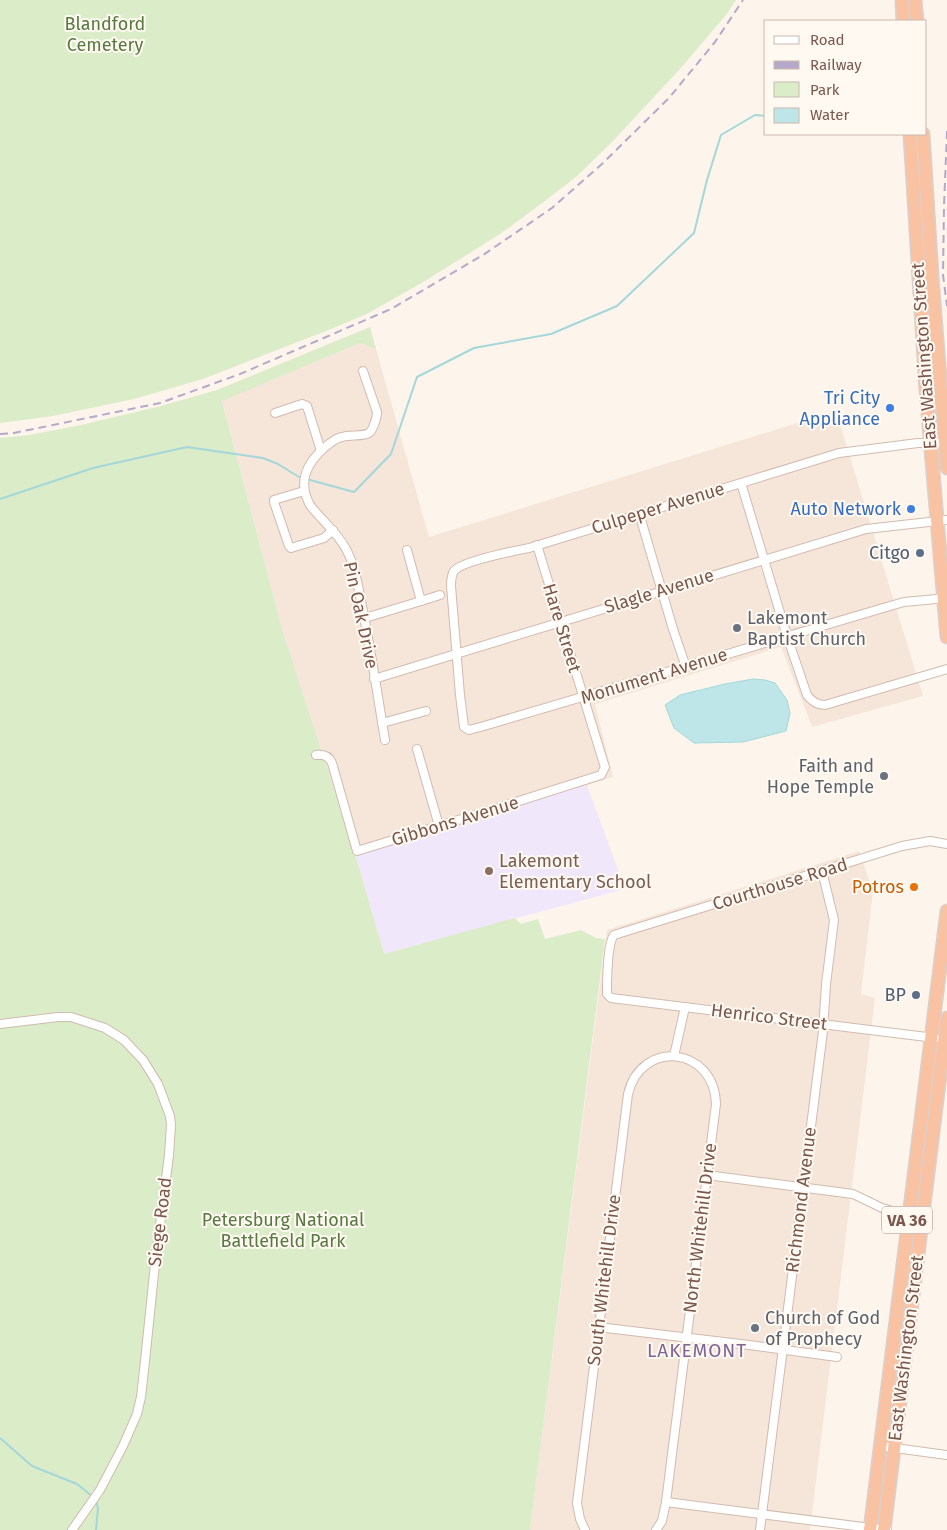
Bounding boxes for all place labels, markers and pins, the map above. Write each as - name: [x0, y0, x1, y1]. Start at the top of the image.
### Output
- place label: Tri City Appliance: [800, 387, 880, 430]
- marker: Tri City Appliance: [884, 402, 896, 414]
- place label: Auto Network: [791, 498, 902, 520]
- marker: Auto Network: [905, 503, 917, 515]
- place label: Citgo: [869, 542, 910, 564]
- marker: Citgo: [914, 547, 926, 559]
- place label: Lakemont Baptist Church: [747, 607, 866, 650]
- marker: Lakemont Baptist Church: [731, 622, 743, 634]
- place label: Faith and Hope Temple: [767, 755, 874, 798]
- marker: Faith and Hope Temple: [878, 770, 890, 782]
- place label: Lakemont Elementary School: [499, 850, 651, 893]
- marker: Lakemont Elementary School: [483, 865, 495, 877]
- place label: Potros: [852, 876, 904, 898]
- marker: Potros: [908, 881, 920, 893]
- place label: BP: [885, 984, 906, 1006]
- marker: BP: [910, 989, 922, 1001]
- place label: Church of God of Prophecy: [765, 1307, 880, 1350]
- marker: Church of God of Prophecy: [749, 1322, 761, 1334]

